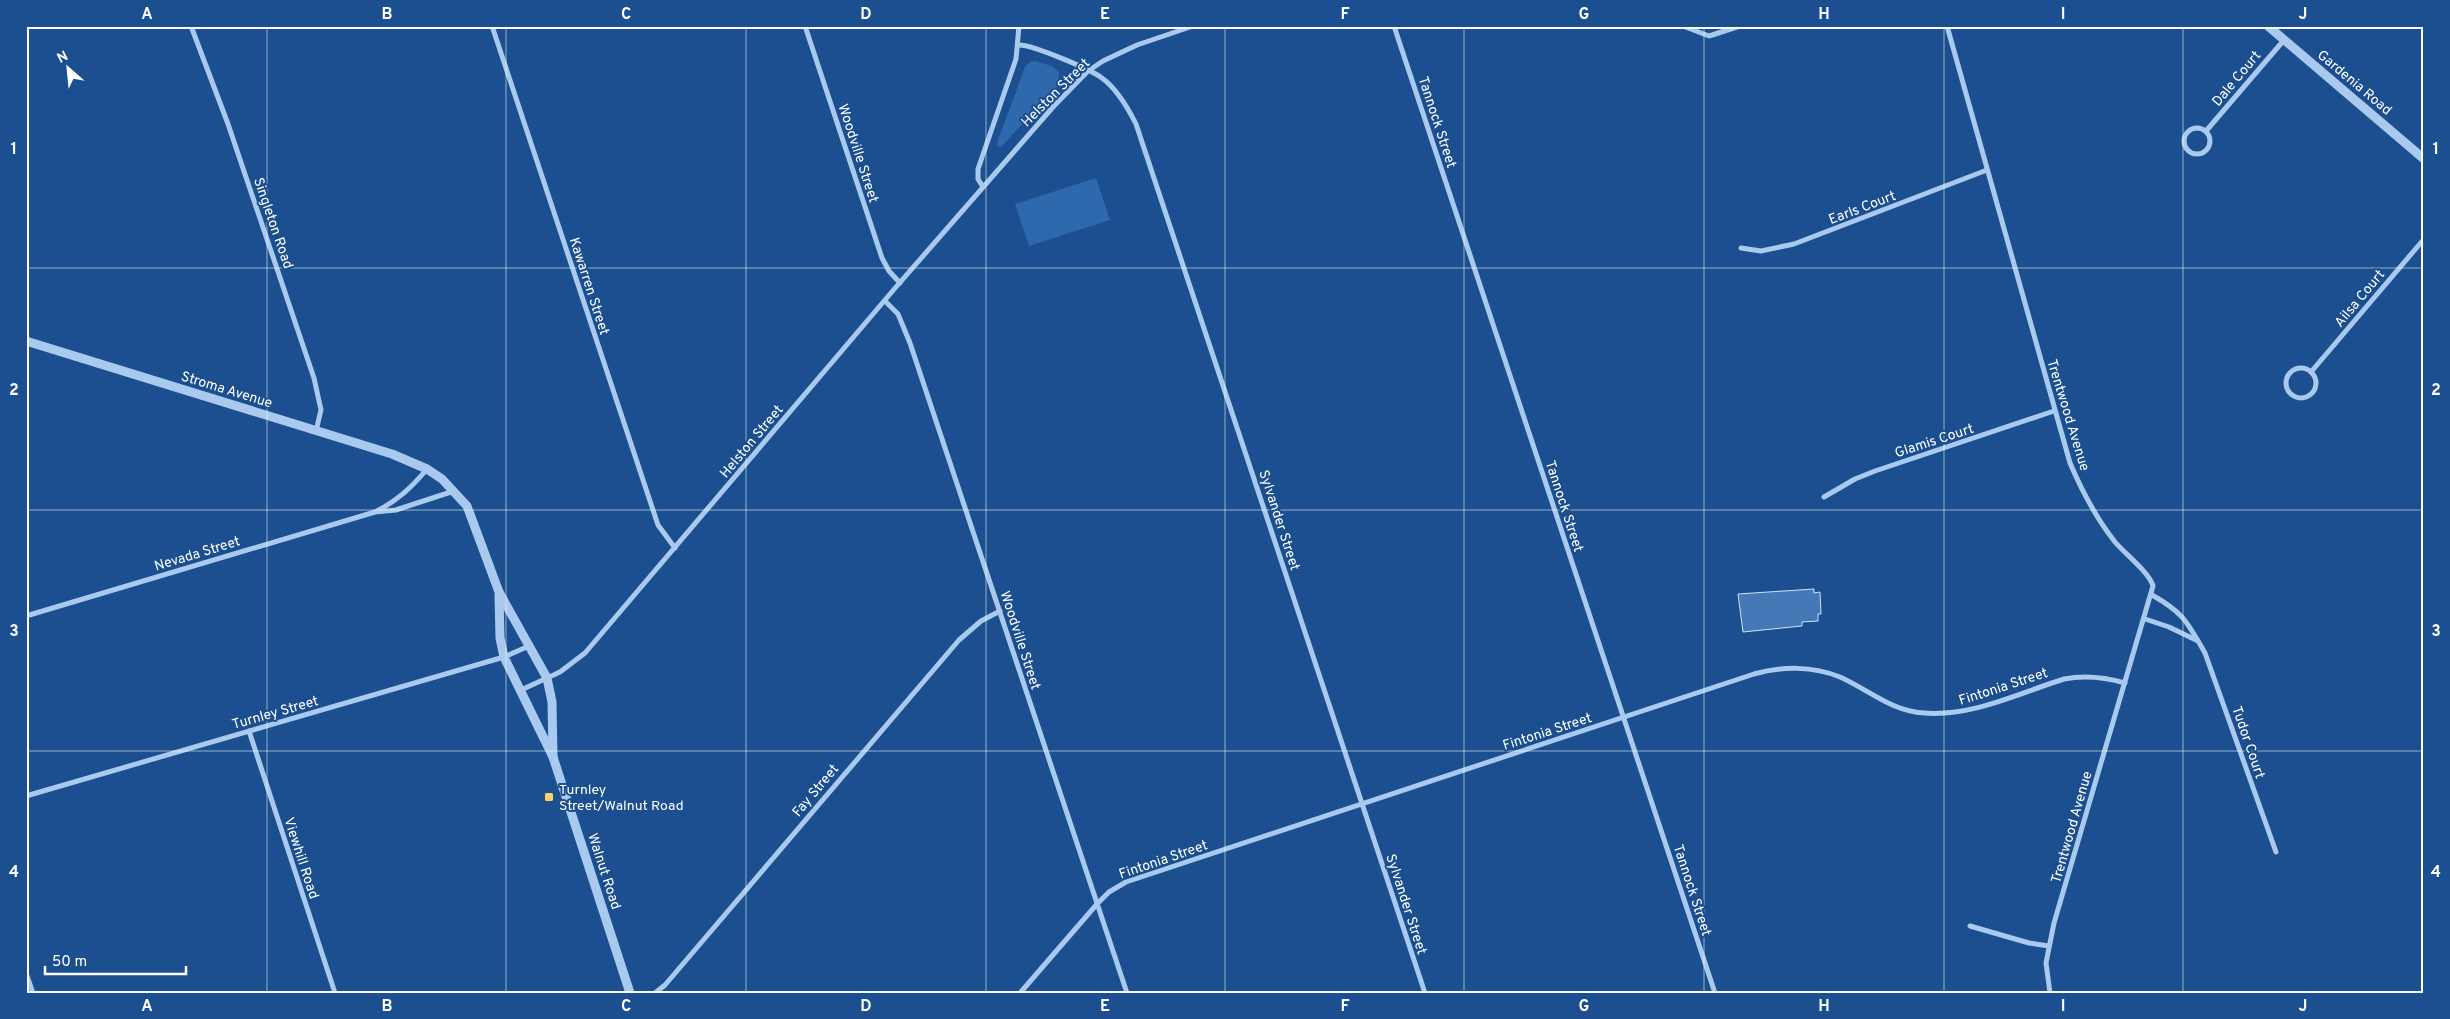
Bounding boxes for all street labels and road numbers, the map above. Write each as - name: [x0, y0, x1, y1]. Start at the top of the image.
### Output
- street label: Gardenia Road: [2313, 47, 2395, 119]
- street label: Dale Court: [2209, 48, 2265, 110]
- street label: Helston Street: [1018, 55, 1094, 131]
- street label: Tannock Street: [1414, 75, 1459, 170]
- street label: Woodville Street: [834, 102, 882, 205]
- street label: Singleton Road: [249, 176, 296, 271]
- street label: Earls Court: [1827, 188, 1899, 229]
- street label: Kawarren Street: [565, 236, 612, 337]
- street label: Ailsa Court: [2331, 267, 2389, 331]
- street label: Trentwood Avenue: [2043, 358, 2093, 473]
- street label: Stroma Avenue: [179, 368, 274, 412]
- street label: Helston Street: [717, 402, 788, 482]
- street label: Glamis Court: [1893, 421, 1976, 462]
- street label: Tannock Street: [1541, 459, 1586, 554]
- street label: Sylvander Street: [1254, 468, 1303, 573]
- street label: Nevada Street: [153, 533, 242, 576]
- street label: Woodville Street: [996, 589, 1044, 692]
- street label: Fintonia Street: [1957, 665, 2050, 710]
- street label: Turnley Street: [230, 693, 321, 734]
- street label: Tudor Court: [2227, 704, 2268, 781]
- street label: Fintonia Street: [1501, 710, 1594, 755]
- street label: Fay Street: [789, 761, 843, 821]
- street label: Trentwood Avenue: [2048, 769, 2097, 885]
- street label: Viewhill Road: [279, 816, 322, 901]
- street label: Walnut Road: [583, 831, 624, 912]
- street label: Fintonia Street: [1117, 837, 1210, 884]
- street label: Tannock Street: [1669, 843, 1714, 938]
- street label: Sylvander Street: [1381, 852, 1430, 957]

